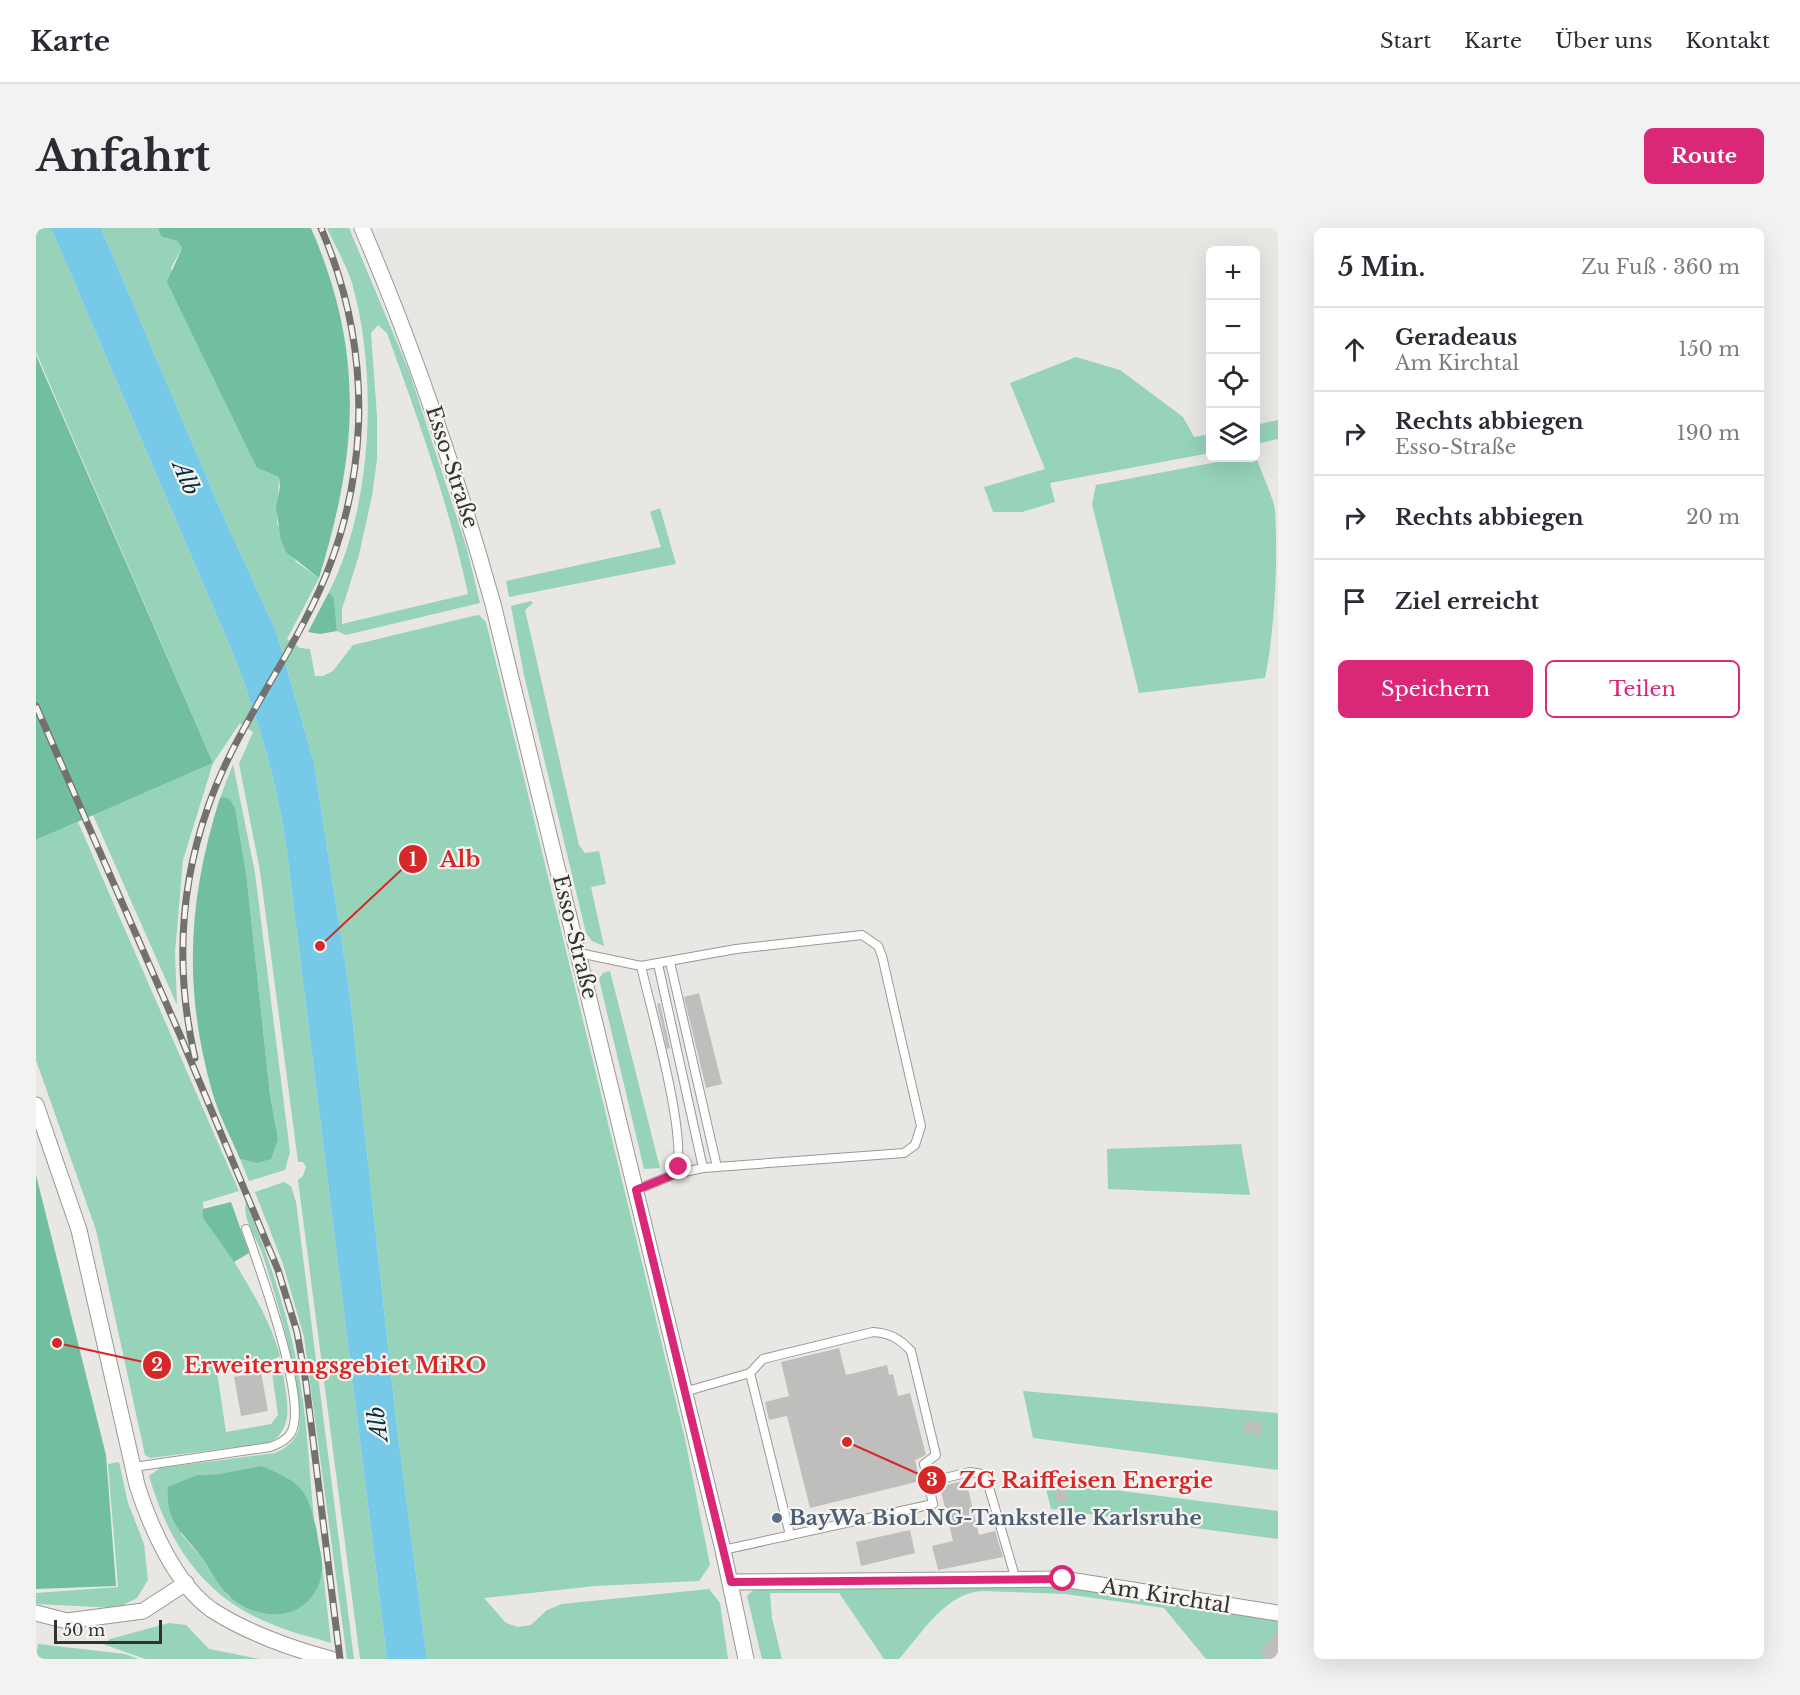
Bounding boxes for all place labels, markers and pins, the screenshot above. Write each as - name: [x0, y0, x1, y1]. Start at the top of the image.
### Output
- callout: Alb: [398, 839, 492, 879]
- callout: Erweiterungsgebiet MiRO: [142, 1345, 499, 1385]
- callout: ZG Raiffeisen Energie: [917, 1460, 1225, 1500]
- place label: BayWa BioLNG-Tankstelle Karlsruhe: [789, 1505, 1202, 1531]
- marker: BayWa BioLNG-Tankstelle Karlsruhe: [770, 1511, 784, 1525]

